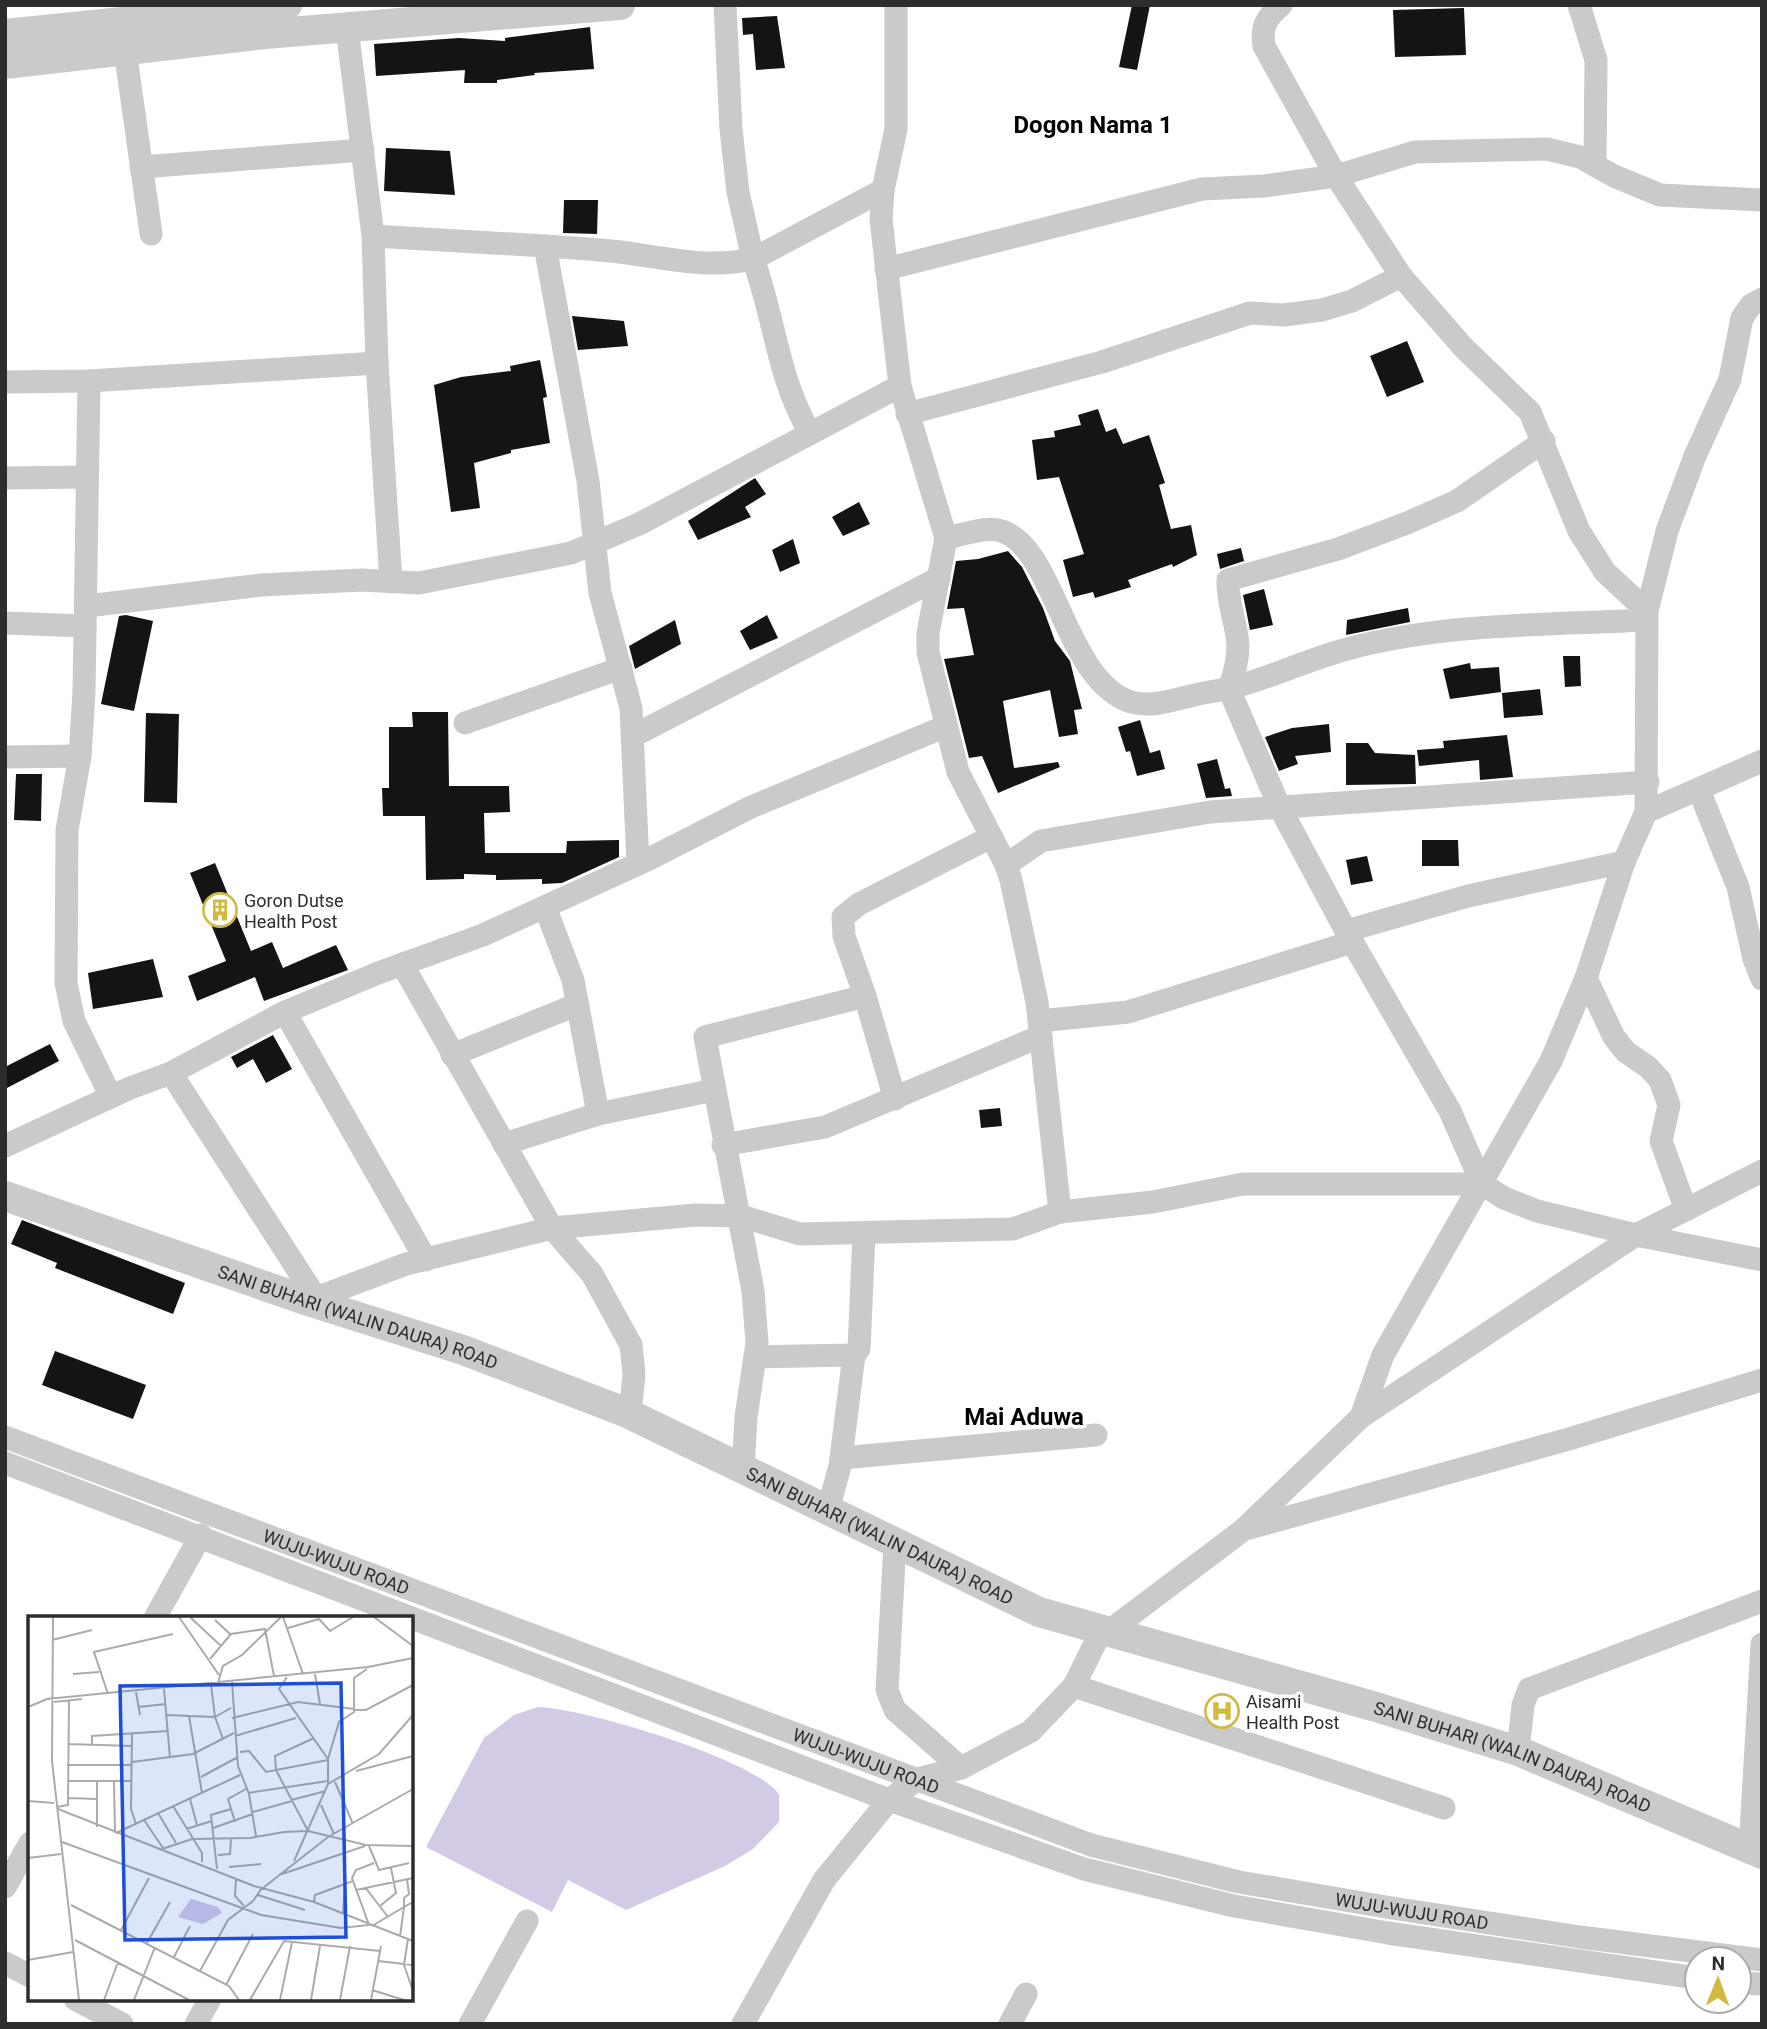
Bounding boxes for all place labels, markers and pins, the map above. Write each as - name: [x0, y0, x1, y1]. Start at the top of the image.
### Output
- place label: Goron Dutse Health Post: [244, 890, 344, 932]
- building icon: Goron Dutse Health Post: [201, 891, 239, 929]
- place label: Aisami Health Post: [1246, 1691, 1340, 1733]
- hospital icon: Aisami Health Post: [1203, 1692, 1241, 1730]

